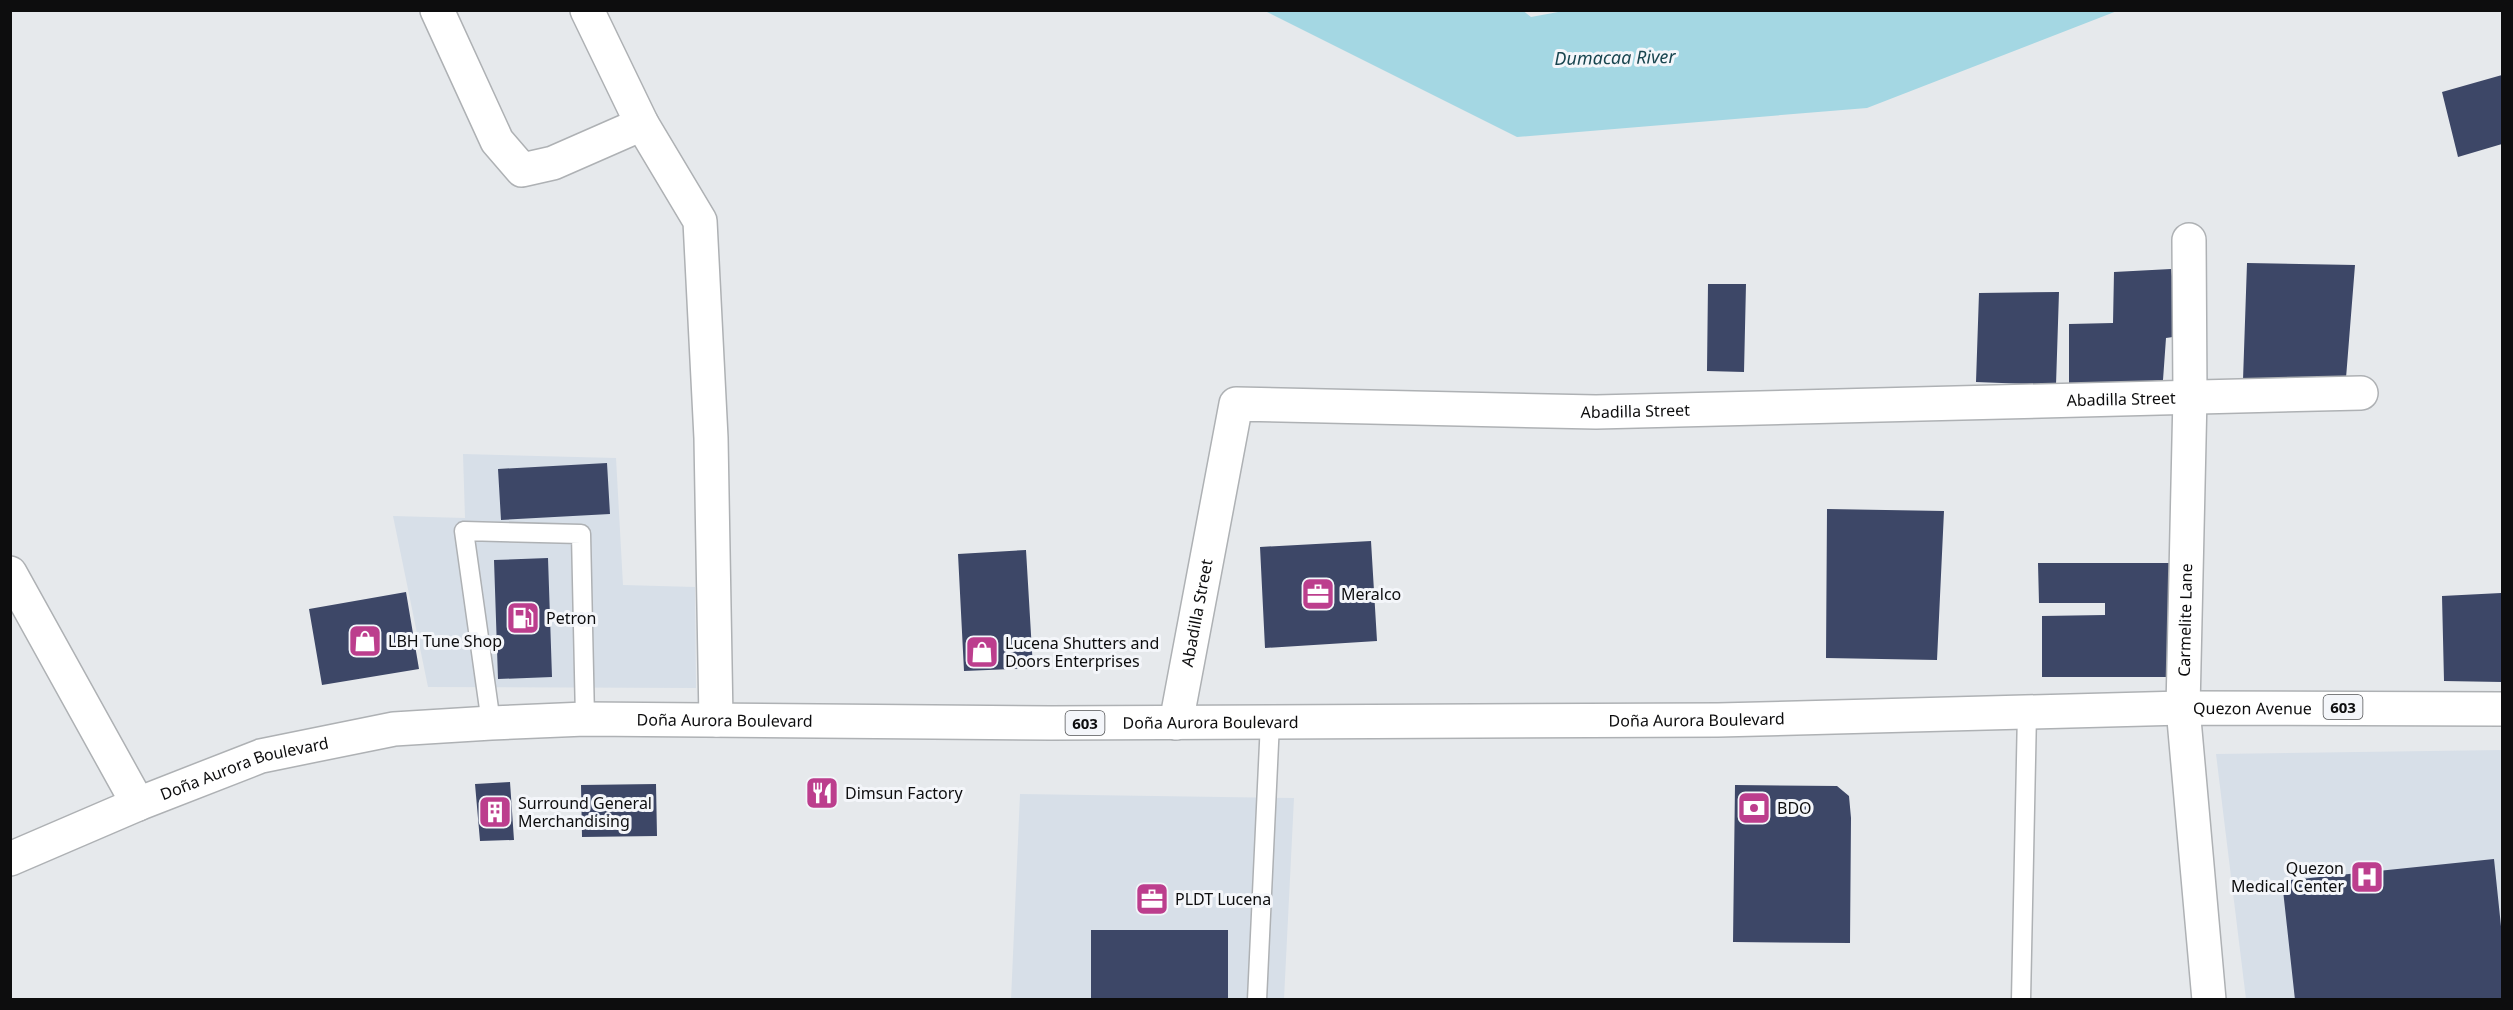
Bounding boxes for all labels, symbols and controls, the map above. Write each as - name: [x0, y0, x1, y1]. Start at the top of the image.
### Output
- water label: Dumacaa River: [1554, 44, 1677, 70]
- street label: Abadilla Street: [2066, 387, 2176, 411]
- street label: Abadilla Street: [1580, 399, 1690, 423]
- street label: Abadilla Street: [1176, 557, 1218, 669]
- street label: Carmelite Lane: [2173, 563, 2197, 677]
- office icon: Meralco: [1300, 576, 1336, 612]
- place label: Meralco: [1341, 583, 1401, 605]
- fuel station icon: Petron: [505, 600, 541, 636]
- place label: Petron: [546, 607, 596, 629]
- shop icon: LBH Tune Shop: [347, 623, 383, 659]
- place label: LBH Tune Shop: [388, 630, 502, 652]
- place label: Lucena Shutters and Doors Enterprises: [1005, 632, 1159, 672]
- shop icon: Lucena Shutters and Doors Enterprises: [964, 634, 1000, 670]
- road number: 603: [2324, 695, 2362, 719]
- street label: Quezon Avenue: [2193, 697, 2312, 719]
- street label: Doña Aurora Boulevard: [1609, 707, 1785, 731]
- street label: Doña Aurora Boulevard: [637, 708, 813, 732]
- road number: 603: [1066, 711, 1104, 735]
- street label: Doña Aurora Boulevard: [1123, 711, 1299, 734]
- street label: Doña Aurora Boulevard: [157, 732, 331, 805]
- restaurant icon: Dimsun Factory: [804, 775, 840, 811]
- place label: Dimsun Factory: [845, 782, 963, 804]
- bank icon: BDO: [1736, 790, 1772, 826]
- place label: Surround General Merchandising: [518, 792, 652, 832]
- building icon: Surround General Merchandising: [477, 794, 513, 830]
- place label: BDO: [1777, 797, 1812, 819]
- place label: Quezon Medical Center: [2231, 857, 2344, 897]
- hospital icon: Quezon Medical Center: [2349, 859, 2385, 895]
- office icon: PLDT Lucena: [1134, 881, 1170, 917]
- place label: PLDT Lucena: [1175, 888, 1271, 910]

